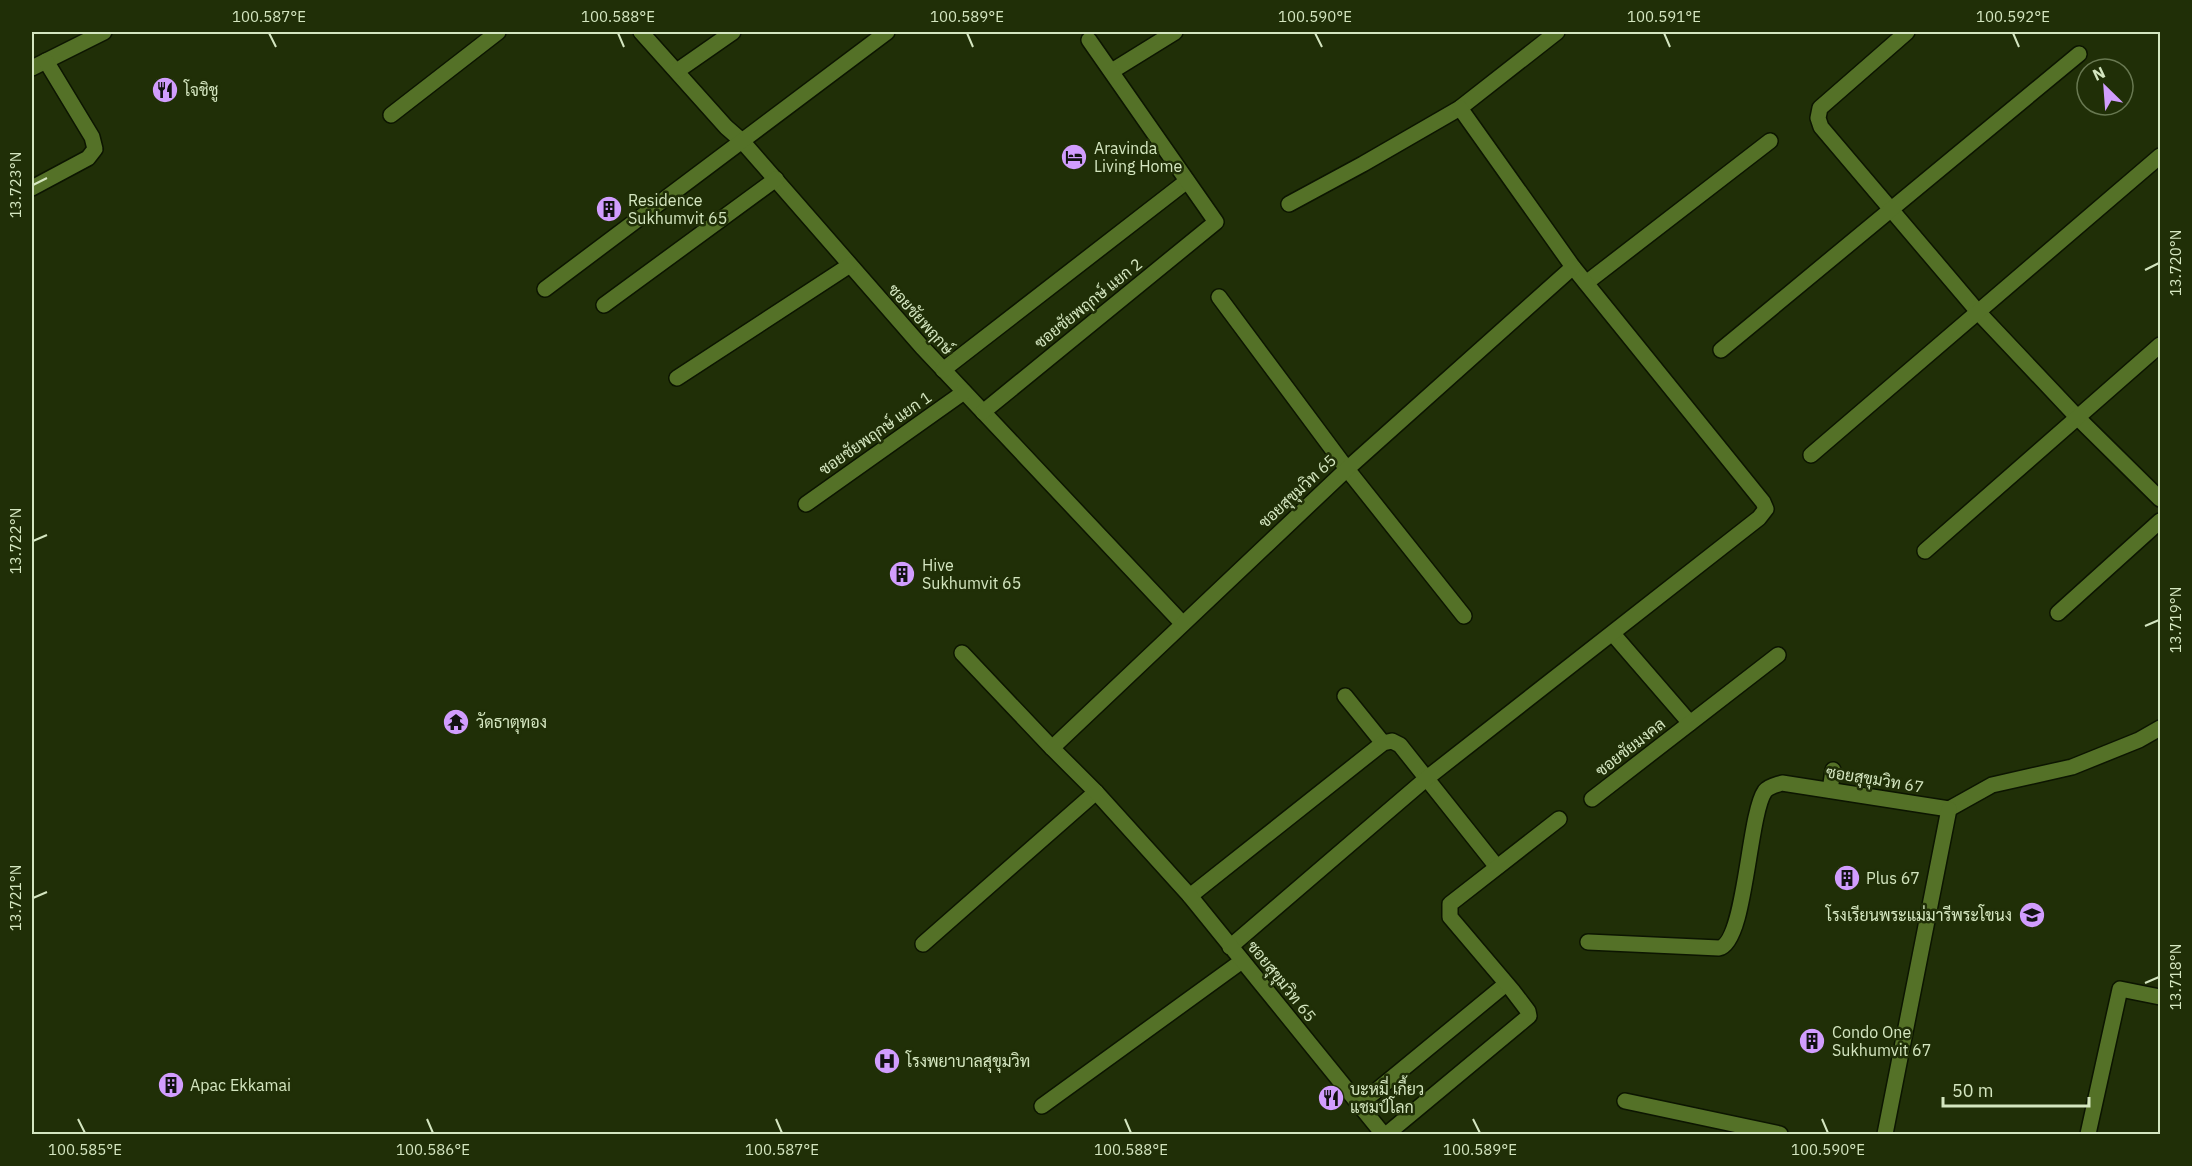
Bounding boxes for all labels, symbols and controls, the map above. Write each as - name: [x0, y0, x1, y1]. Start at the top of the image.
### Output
- text: 100.587°E: [232, 7, 306, 26]
- text: 100.588°E: [581, 7, 655, 26]
- text: 100.589°E: [930, 7, 1004, 26]
- text: 100.590°E: [1278, 7, 1352, 26]
- text: 100.591°E: [1627, 7, 1701, 26]
- text: 100.592°E: [1976, 7, 2050, 26]
- north arrow: [2075, 57, 2135, 117]
- text: N: [2089, 62, 2108, 85]
- restaurant icon: โจชิชู: [150, 75, 180, 105]
- place label: โจชิชู: [183, 79, 218, 102]
- place label: Aravinda Living Home: [1094, 138, 1182, 176]
- hotel icon: Aravinda Living Home: [1059, 142, 1089, 172]
- text: 13.723°N: [6, 152, 25, 218]
- place label: Residence Sukhumvit 65: [628, 190, 727, 228]
- building icon: Residence Sukhumvit 65: [594, 194, 624, 224]
- text: 13.720°N: [2166, 230, 2185, 296]
- street label: ซอยชัยพฤกษ์ แยก 2: [1029, 252, 1146, 353]
- street label: ซอยชัยพฤกษ์: [884, 278, 960, 359]
- street label: ซอยชัยพฤกษ์ แยก 1: [814, 385, 935, 479]
- street label: ซอยสุขุมวิท 65: [1254, 450, 1341, 533]
- text: 13.722°N: [6, 508, 25, 574]
- place label: Hive Sukhumvit 65: [922, 555, 1021, 593]
- building icon: Hive Sukhumvit 65: [887, 559, 917, 589]
- text: 13.719°N: [2166, 587, 2185, 653]
- temple icon: วัดธาตุทอง: [441, 707, 471, 737]
- place label: วัดธาตุทอง: [476, 712, 547, 734]
- street label: ซอยชัยมงคล: [1591, 713, 1669, 781]
- street label: ซอยสุขุมวิท 67: [1824, 761, 1925, 799]
- building icon: Plus 67: [1832, 863, 1862, 893]
- text: 13.721°N: [6, 865, 25, 931]
- place label: Plus 67: [1866, 868, 1920, 888]
- school or university icon: โรงเรียนพระแม่มารีพระโขนง: [2017, 900, 2047, 930]
- place label: โรงเรียนพระแม่มารีพระโขนง: [1825, 904, 2012, 925]
- street label: ซอยสุขุมวิท 65: [1242, 936, 1321, 1027]
- text: 13.718°N: [2166, 944, 2185, 1010]
- place label: Condo One Sukhumvit 67: [1832, 1022, 1931, 1060]
- building icon: Condo One Sukhumvit 67: [1797, 1026, 1827, 1056]
- hospital icon: โรงพยาบาลสุขุมวิท: [872, 1046, 902, 1076]
- place label: โรงพยาบาลสุขุมวิท: [905, 1050, 1030, 1073]
- building icon: Apac Ekkamai: [156, 1070, 186, 1100]
- scale bar: [1943, 1070, 2088, 1108]
- place label: Apac Ekkamai: [190, 1075, 291, 1095]
- place label: บะหมี่ เกี้ยว แชมป์โลก: [1350, 1075, 1424, 1117]
- text: 50 m: [1952, 1079, 1994, 1102]
- restaurant icon: บะหมี่ เกี้ยว แชมป์โลก: [1316, 1083, 1346, 1113]
- text: 100.585°E: [48, 1140, 122, 1159]
- text: 100.586°E: [396, 1140, 470, 1159]
- text: 100.587°E: [745, 1140, 819, 1159]
- text: 100.588°E: [1094, 1140, 1168, 1159]
- text: 100.589°E: [1443, 1140, 1517, 1159]
- text: 100.590°E: [1791, 1140, 1865, 1159]

